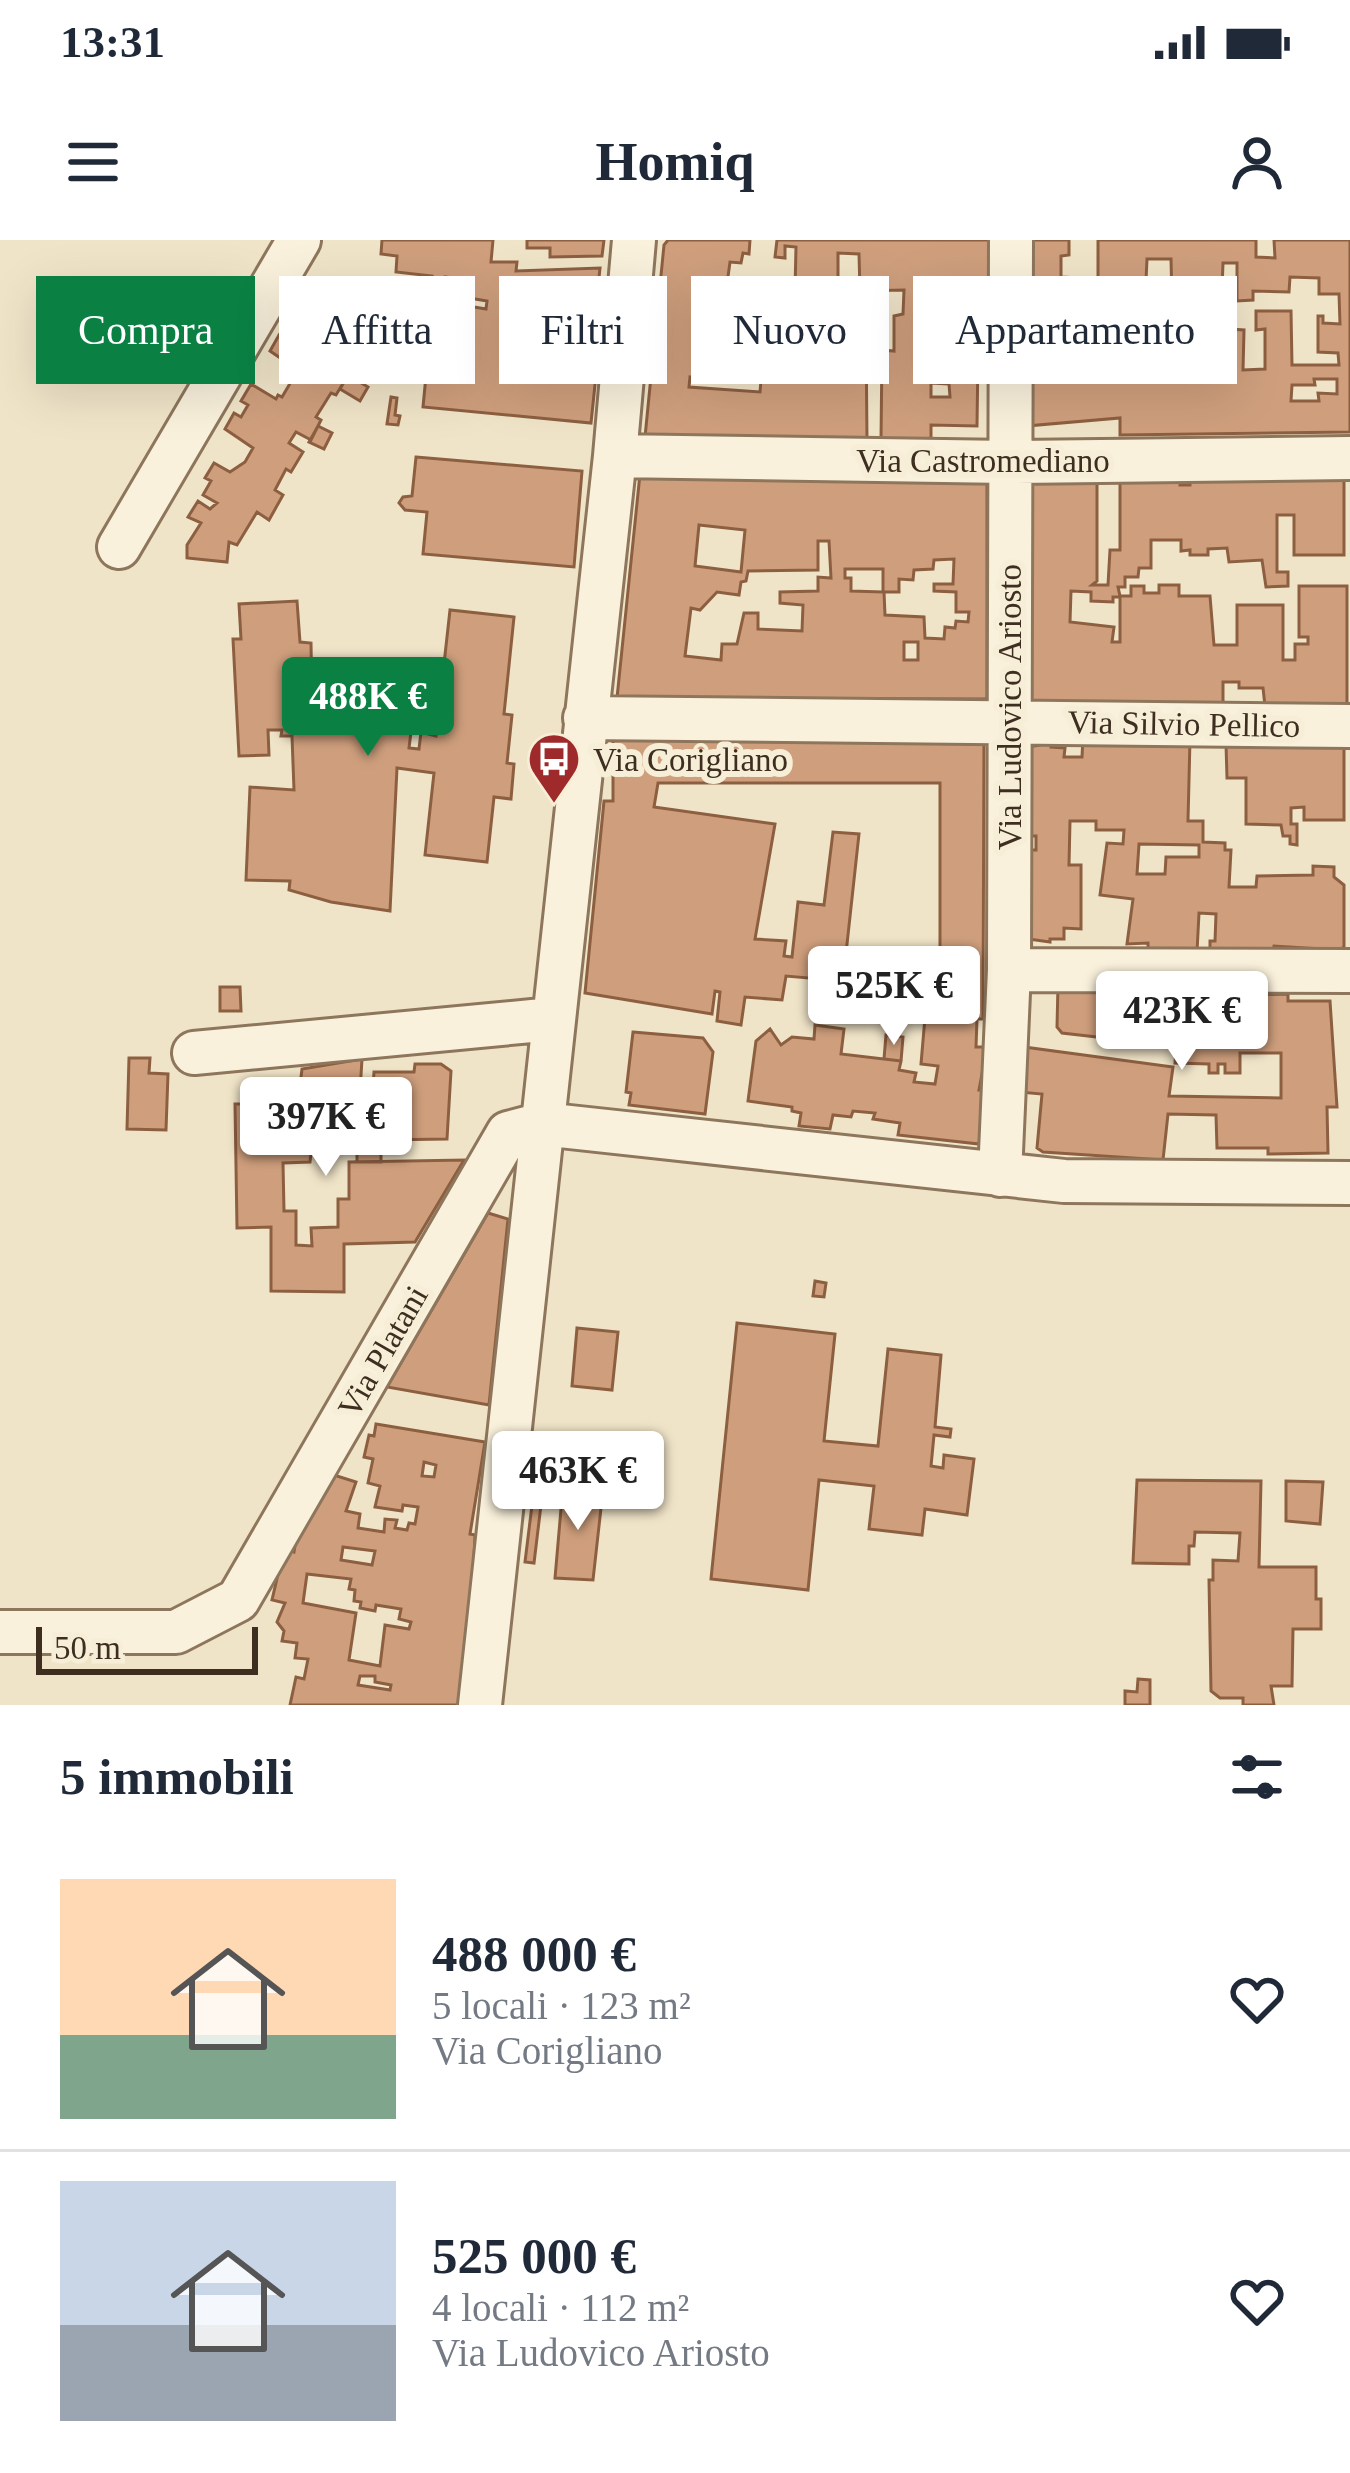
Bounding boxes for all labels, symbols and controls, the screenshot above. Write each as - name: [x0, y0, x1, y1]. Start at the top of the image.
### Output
- text: 13:31: [60, 17, 165, 67]
- icon: menu: [60, 129, 126, 195]
- icon: person: [1224, 129, 1290, 195]
- text: Homiq: [595, 132, 755, 192]
- chip: Compra: [36, 276, 255, 384]
- chip: Affitta: [279, 276, 475, 384]
- chip: Filtri: [499, 276, 667, 384]
- chip: Nuovo: [691, 276, 889, 384]
- chip: Appartamento: [913, 276, 1237, 384]
- street label: Via Castromediano: [856, 443, 1110, 479]
- street label: Via Ludovico Ariosto: [992, 564, 1028, 850]
- pin: 488K €: [270, 657, 466, 759]
- text: 488K €: [309, 674, 427, 717]
- street label: Via Silvio Pellico: [1067, 704, 1301, 744]
- bus stop icon: Via Corigliano: [526, 731, 582, 805]
- place label: Via Corigliano: [593, 742, 788, 778]
- pin: 525K €: [796, 946, 992, 1048]
- text: 525K €: [835, 963, 953, 1006]
- pin: 423K €: [1084, 971, 1280, 1073]
- text: 423K €: [1123, 988, 1241, 1031]
- pin: 397K €: [228, 1077, 424, 1179]
- text: 397K €: [267, 1094, 385, 1137]
- street label: Via Platani: [331, 1279, 435, 1424]
- pin: 463K €: [480, 1431, 676, 1533]
- text: 463K €: [519, 1448, 637, 1491]
- scale bar: [36, 1621, 258, 1674]
- text: 50 m: [54, 1630, 121, 1666]
- icon: filters: [1224, 1744, 1290, 1810]
- text: 5 immobili: [60, 1749, 294, 1805]
- text: 488 000 €: [432, 1926, 636, 1982]
- icon: home: [156, 1927, 300, 2071]
- icon: heart: [1224, 1966, 1290, 2032]
- text: 5 locali · 123 m²: [432, 1984, 691, 2027]
- text: Via Corigliano: [432, 2029, 663, 2072]
- text: 525 000 €: [432, 2228, 636, 2284]
- icon: home: [156, 2229, 300, 2373]
- icon: heart: [1224, 2268, 1290, 2334]
- text: 4 locali · 112 m²: [432, 2286, 689, 2329]
- text: Via Ludovico Ariosto: [432, 2331, 770, 2374]

